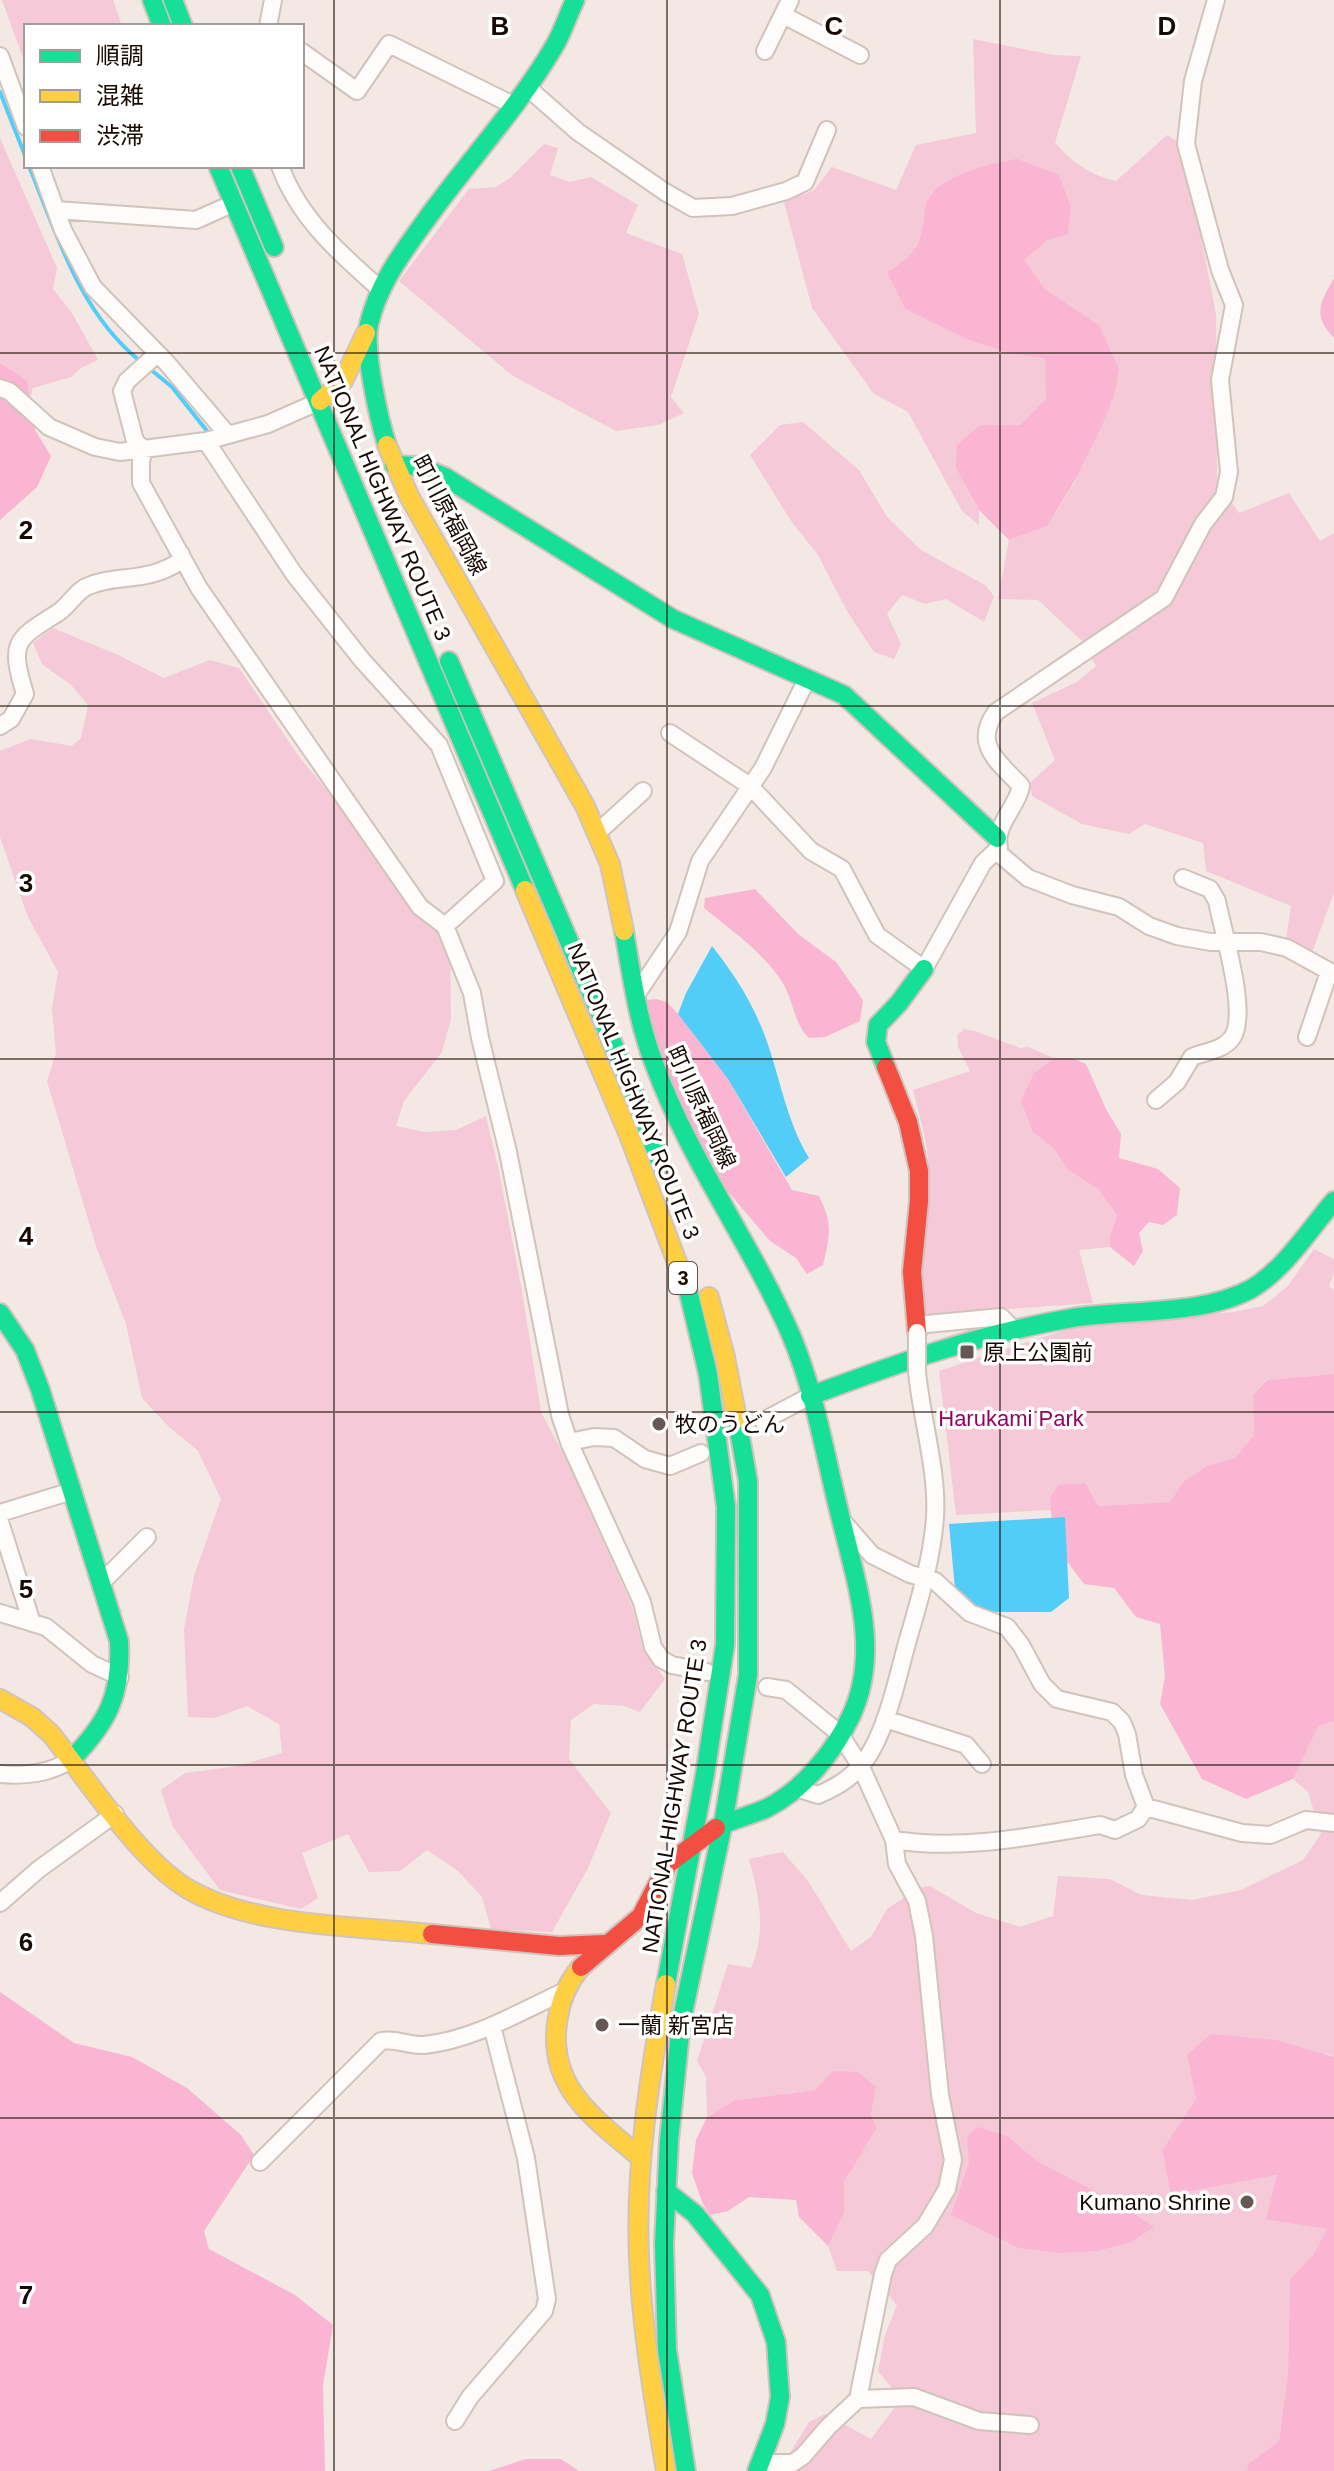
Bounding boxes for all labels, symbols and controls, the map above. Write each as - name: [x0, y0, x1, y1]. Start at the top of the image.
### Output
- text: B: [491, 11, 509, 41]
- text: C: [825, 11, 844, 41]
- text: D: [1158, 11, 1176, 41]
- legend: [24, 24, 304, 168]
- text: 順調: [96, 42, 144, 69]
- text: 混雑: [96, 82, 144, 109]
- text: 渋滞: [96, 122, 144, 149]
- street label: NATIONAL HIGHWAY ROUTE 3: [309, 342, 456, 644]
- street label: 町川原福岡線: [408, 451, 492, 579]
- text: 2: [19, 515, 33, 545]
- text: 3: [19, 868, 33, 898]
- street label: NATIONAL HIGHWAY ROUTE 3: [562, 939, 705, 1243]
- street label: 町川原福岡線: [662, 1042, 741, 1172]
- text: 4: [19, 1221, 34, 1251]
- road number: 3: [669, 1262, 697, 1294]
- place label: 原上公園前: [983, 1340, 1093, 1365]
- marker: 原上公園前: [958, 1343, 976, 1361]
- park label: Harukami Park: [938, 1406, 1085, 1431]
- place label: 牧のうどん: [675, 1412, 785, 1437]
- marker: 牧のうどん: [650, 1415, 668, 1433]
- text: 5: [19, 1574, 33, 1604]
- street label: NATIONAL HIGHWAY ROUTE 3: [637, 1637, 712, 1955]
- text: 6: [19, 1927, 33, 1957]
- place label: 一蘭 新宮店: [618, 2013, 734, 2038]
- marker: 一蘭 新宮店: [593, 2016, 611, 2034]
- place label: Kumano Shrine: [1079, 2190, 1231, 2215]
- marker: Kumano Shrine: [1238, 2193, 1256, 2211]
- text: 7: [19, 2280, 33, 2310]

